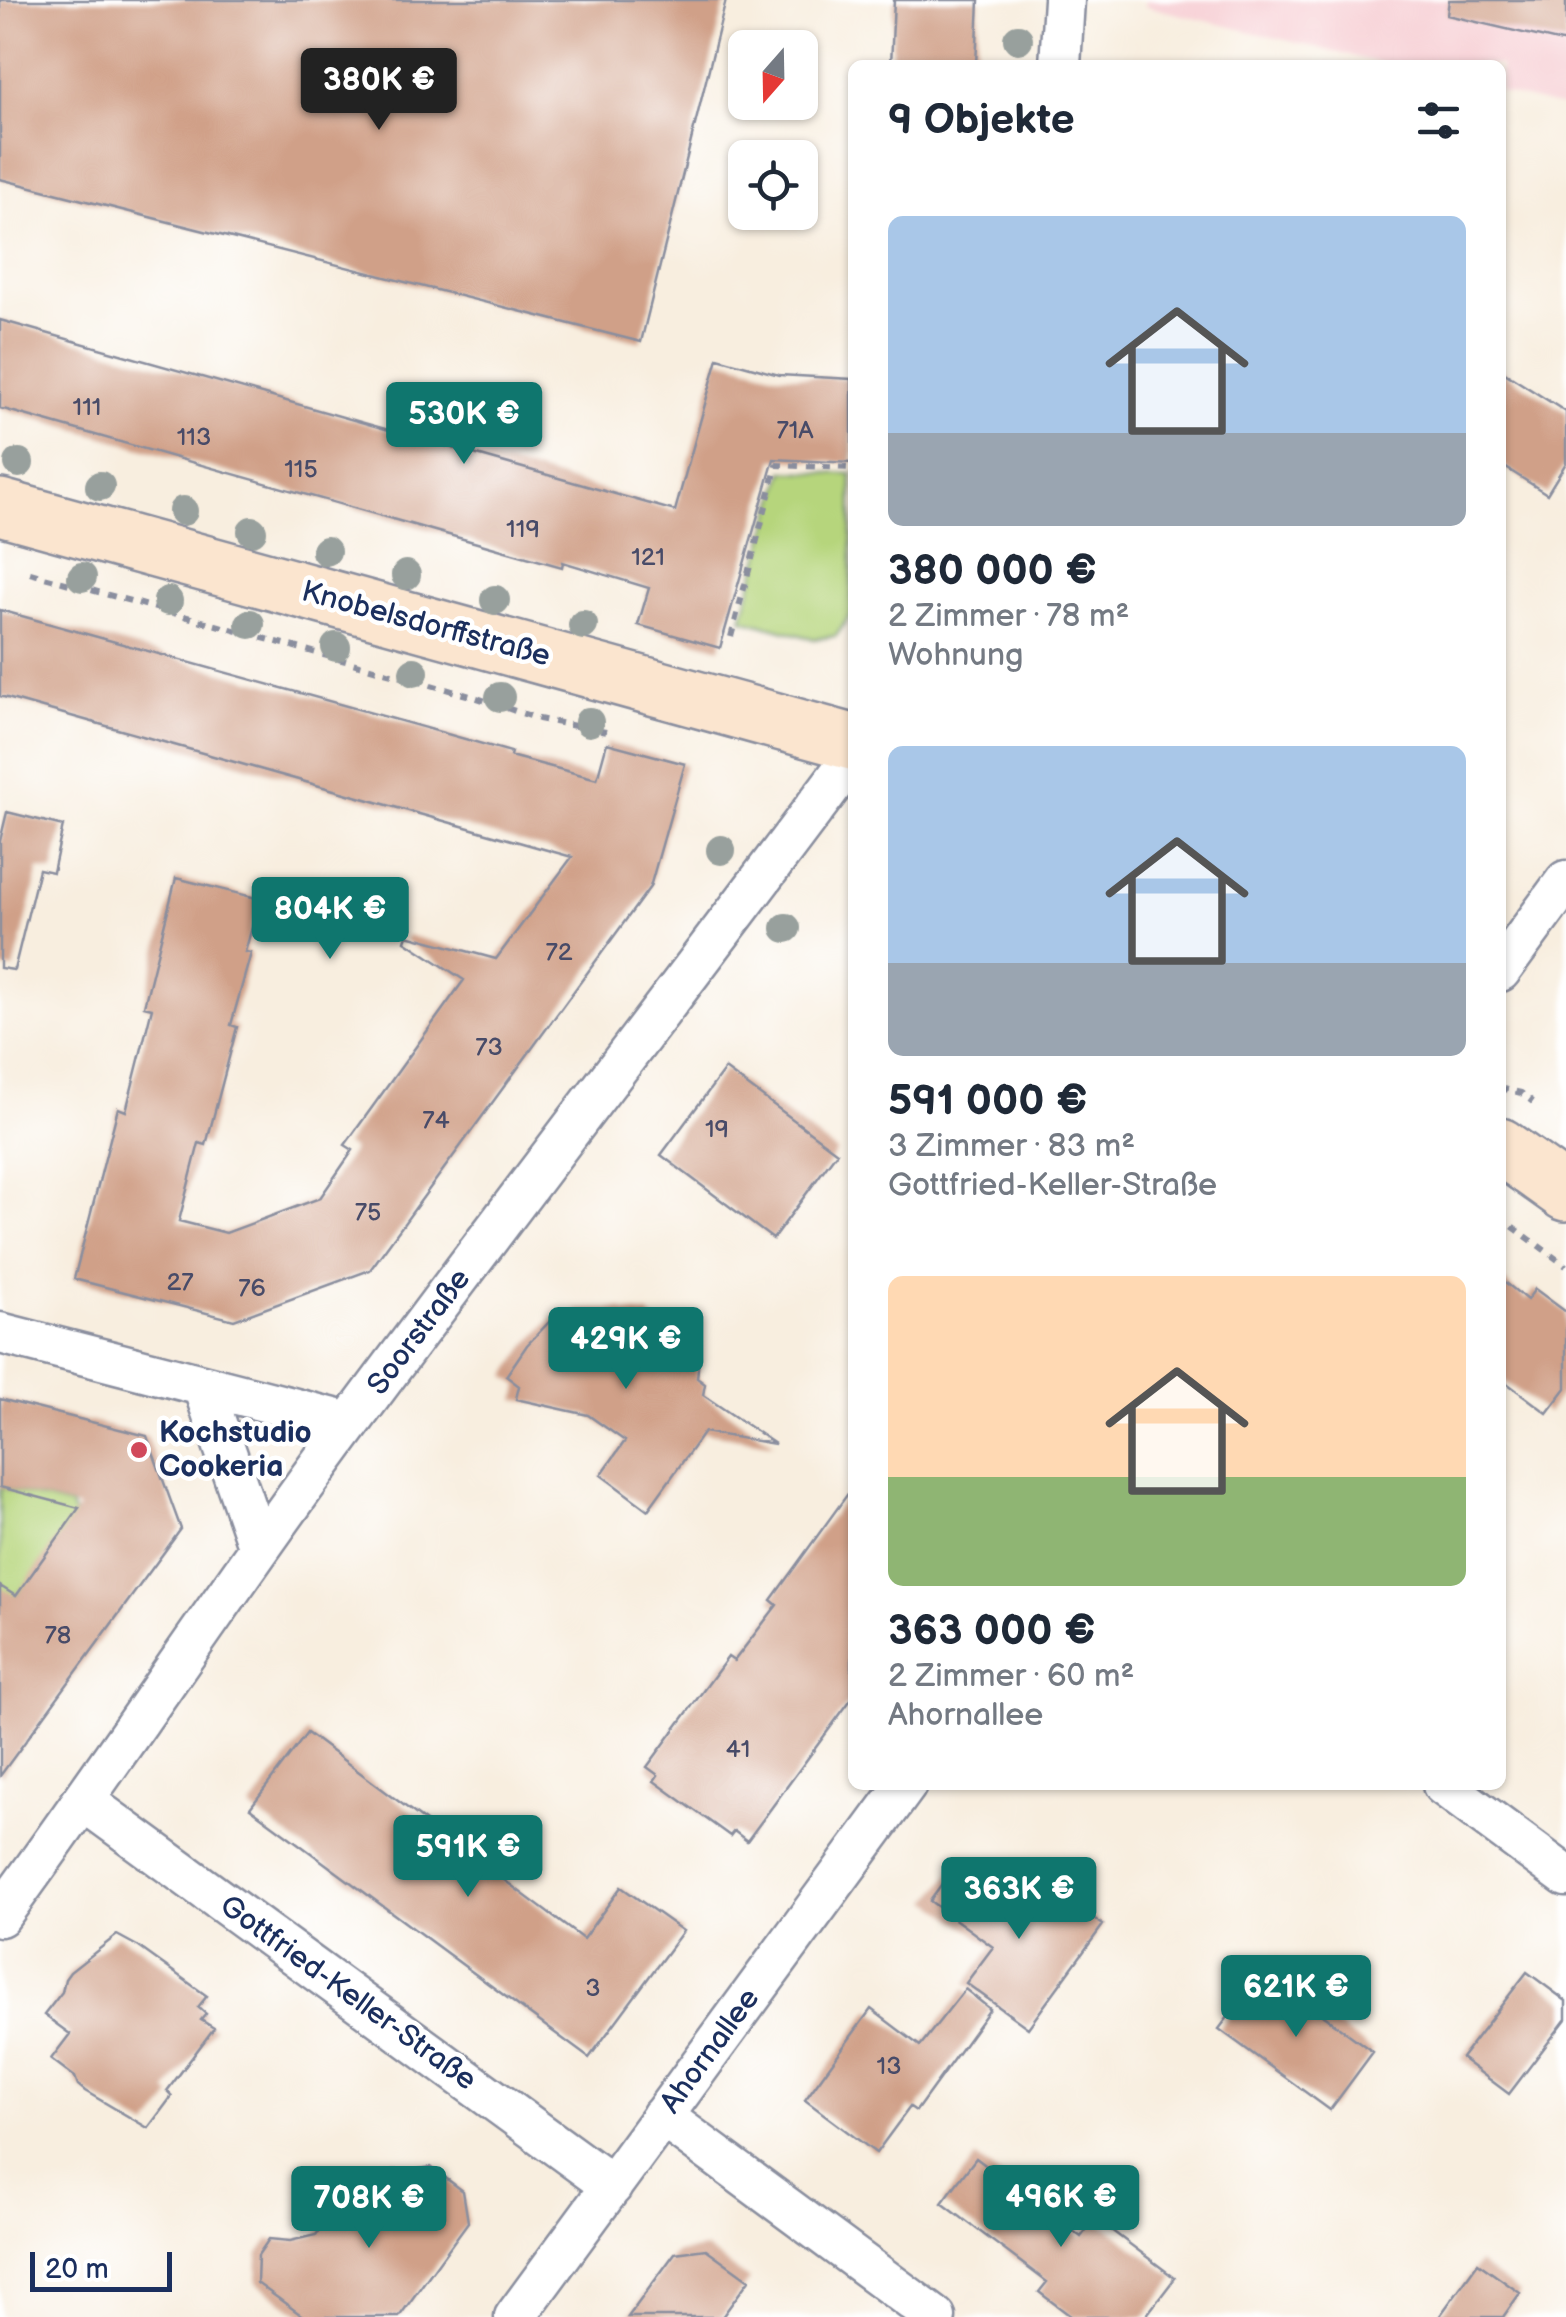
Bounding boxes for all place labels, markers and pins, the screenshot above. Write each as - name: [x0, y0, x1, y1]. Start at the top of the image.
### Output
- pin: 380K €: [298, 48, 460, 133]
- pin: 530K €: [383, 382, 545, 467]
- pin: 804K €: [249, 877, 411, 962]
- pin: 429K €: [545, 1307, 707, 1392]
- place label: Kochstudio Cookeria: [159, 1415, 312, 1485]
- marker: Kochstudio Cookeria: [128, 1439, 150, 1461]
- pin: 591K €: [387, 1815, 549, 1900]
- pin: 363K €: [938, 1857, 1100, 1942]
- pin: 621K €: [1215, 1955, 1377, 2040]
- pin: 496K €: [980, 2165, 1142, 2250]
- pin: 708K €: [288, 2166, 450, 2251]

